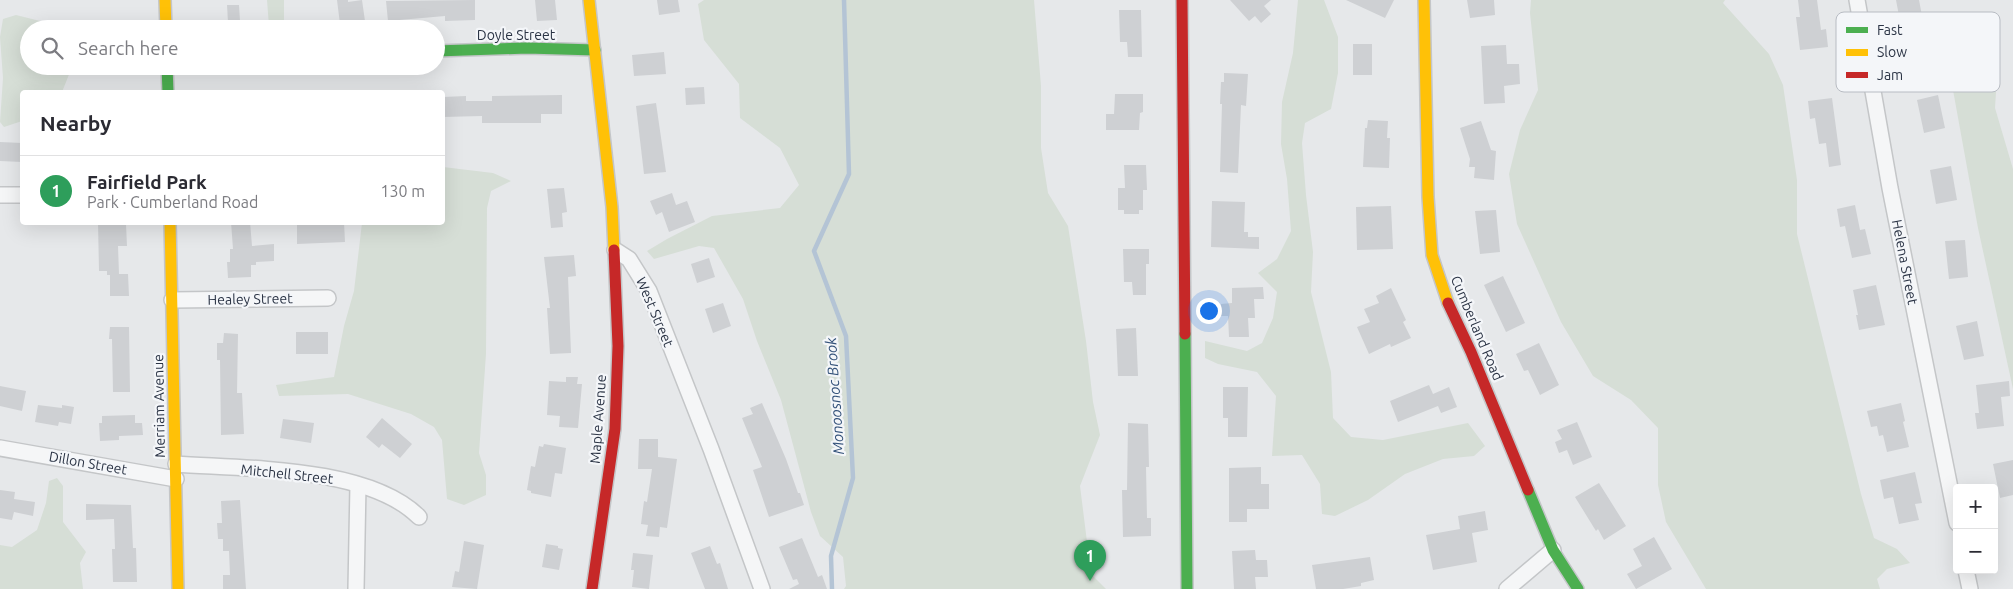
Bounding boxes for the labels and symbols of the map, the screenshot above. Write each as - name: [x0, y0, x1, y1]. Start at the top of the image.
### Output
- legend: [1836, 12, 2000, 92]
- text: Fast: [1877, 22, 1903, 38]
- street label: Doyle Street: [477, 27, 556, 43]
- text: Slow: [1877, 44, 1907, 60]
- text: Jam: [1877, 67, 1903, 83]
- street label: Helena Street: [1889, 218, 1921, 306]
- street label: Cumberland Road: [1448, 273, 1506, 383]
- street label: West Street: [633, 275, 677, 350]
- street label: Healey Street: [207, 290, 293, 308]
- your location: [1196, 298, 1222, 324]
- water label: Monoosnoc Brook: [822, 336, 847, 455]
- street label: Merriam Avenue: [150, 354, 168, 458]
- street label: Maple Avenue: [587, 374, 609, 464]
- street label: Dillon Street: [48, 448, 129, 478]
- street label: Mitchell Street: [240, 461, 335, 487]
- pin: 1: [1074, 540, 1106, 581]

